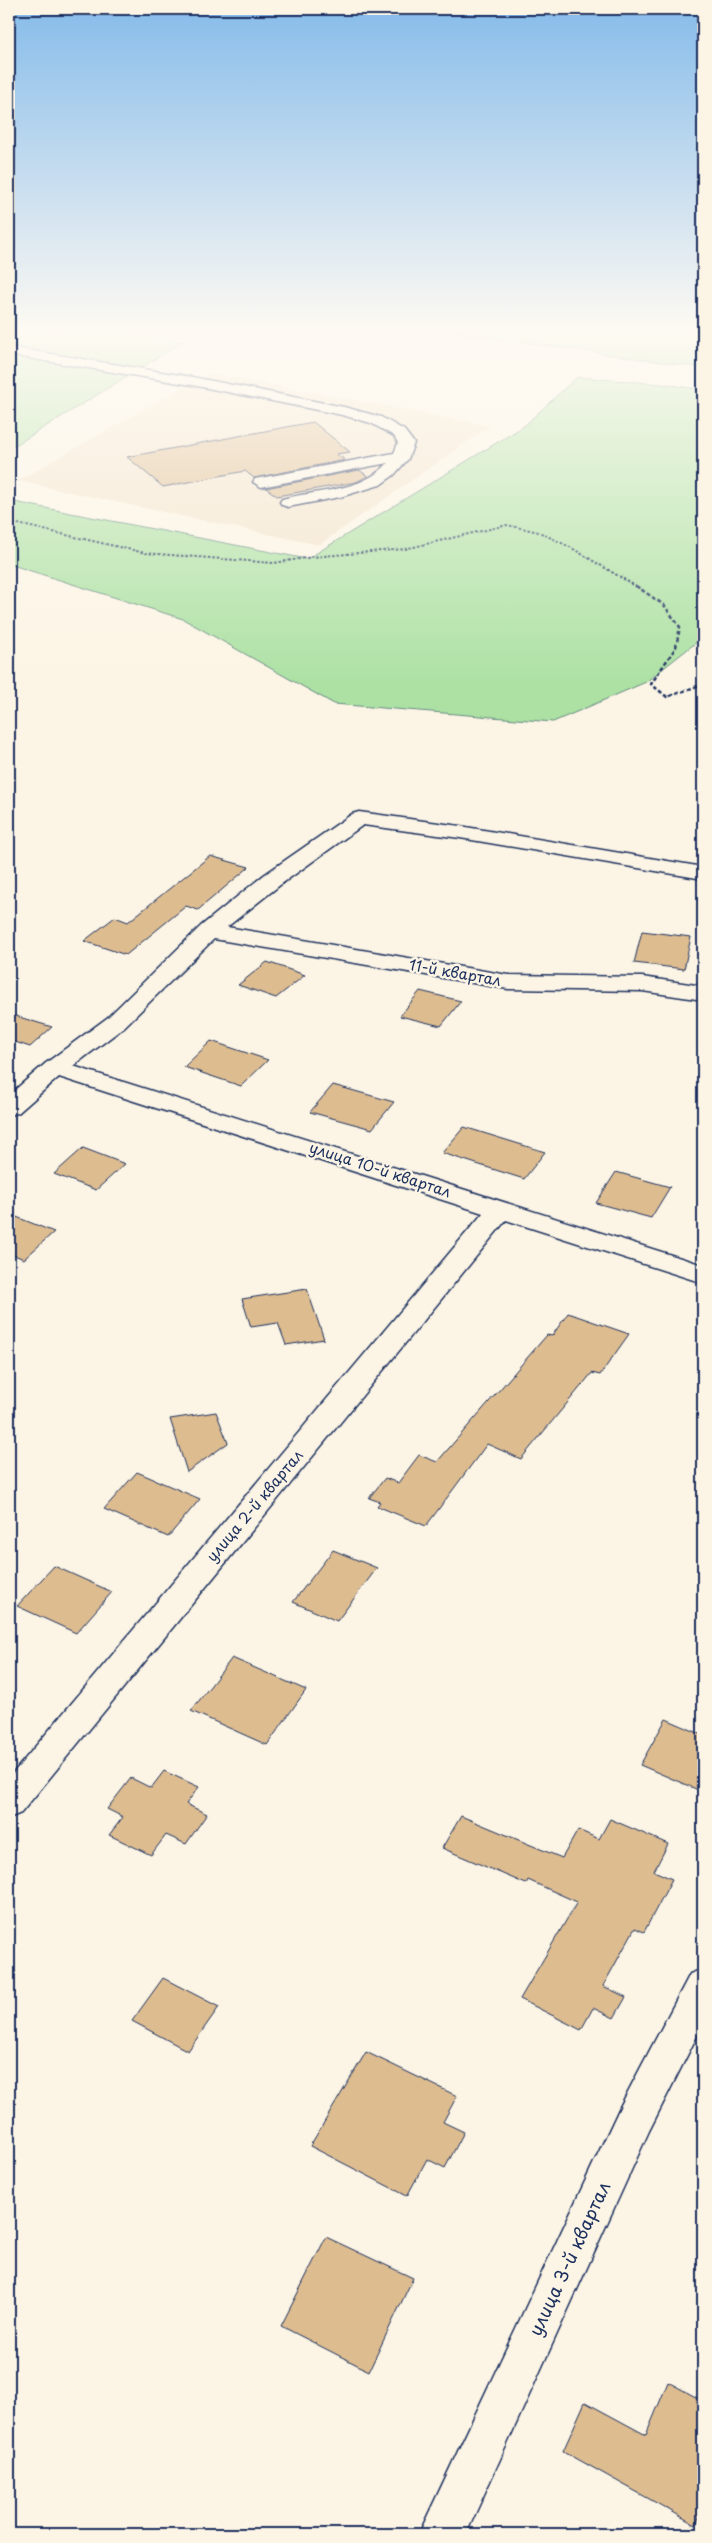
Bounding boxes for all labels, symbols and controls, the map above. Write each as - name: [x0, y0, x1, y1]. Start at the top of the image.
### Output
- street label: 11-й квартал: [407, 952, 503, 991]
- street label: улица 10-й квартал: [307, 1135, 454, 1202]
- street label: улица 2-й квартал: [200, 1444, 308, 1566]
- street label: улица 3-й квартал: [521, 2177, 616, 2340]

